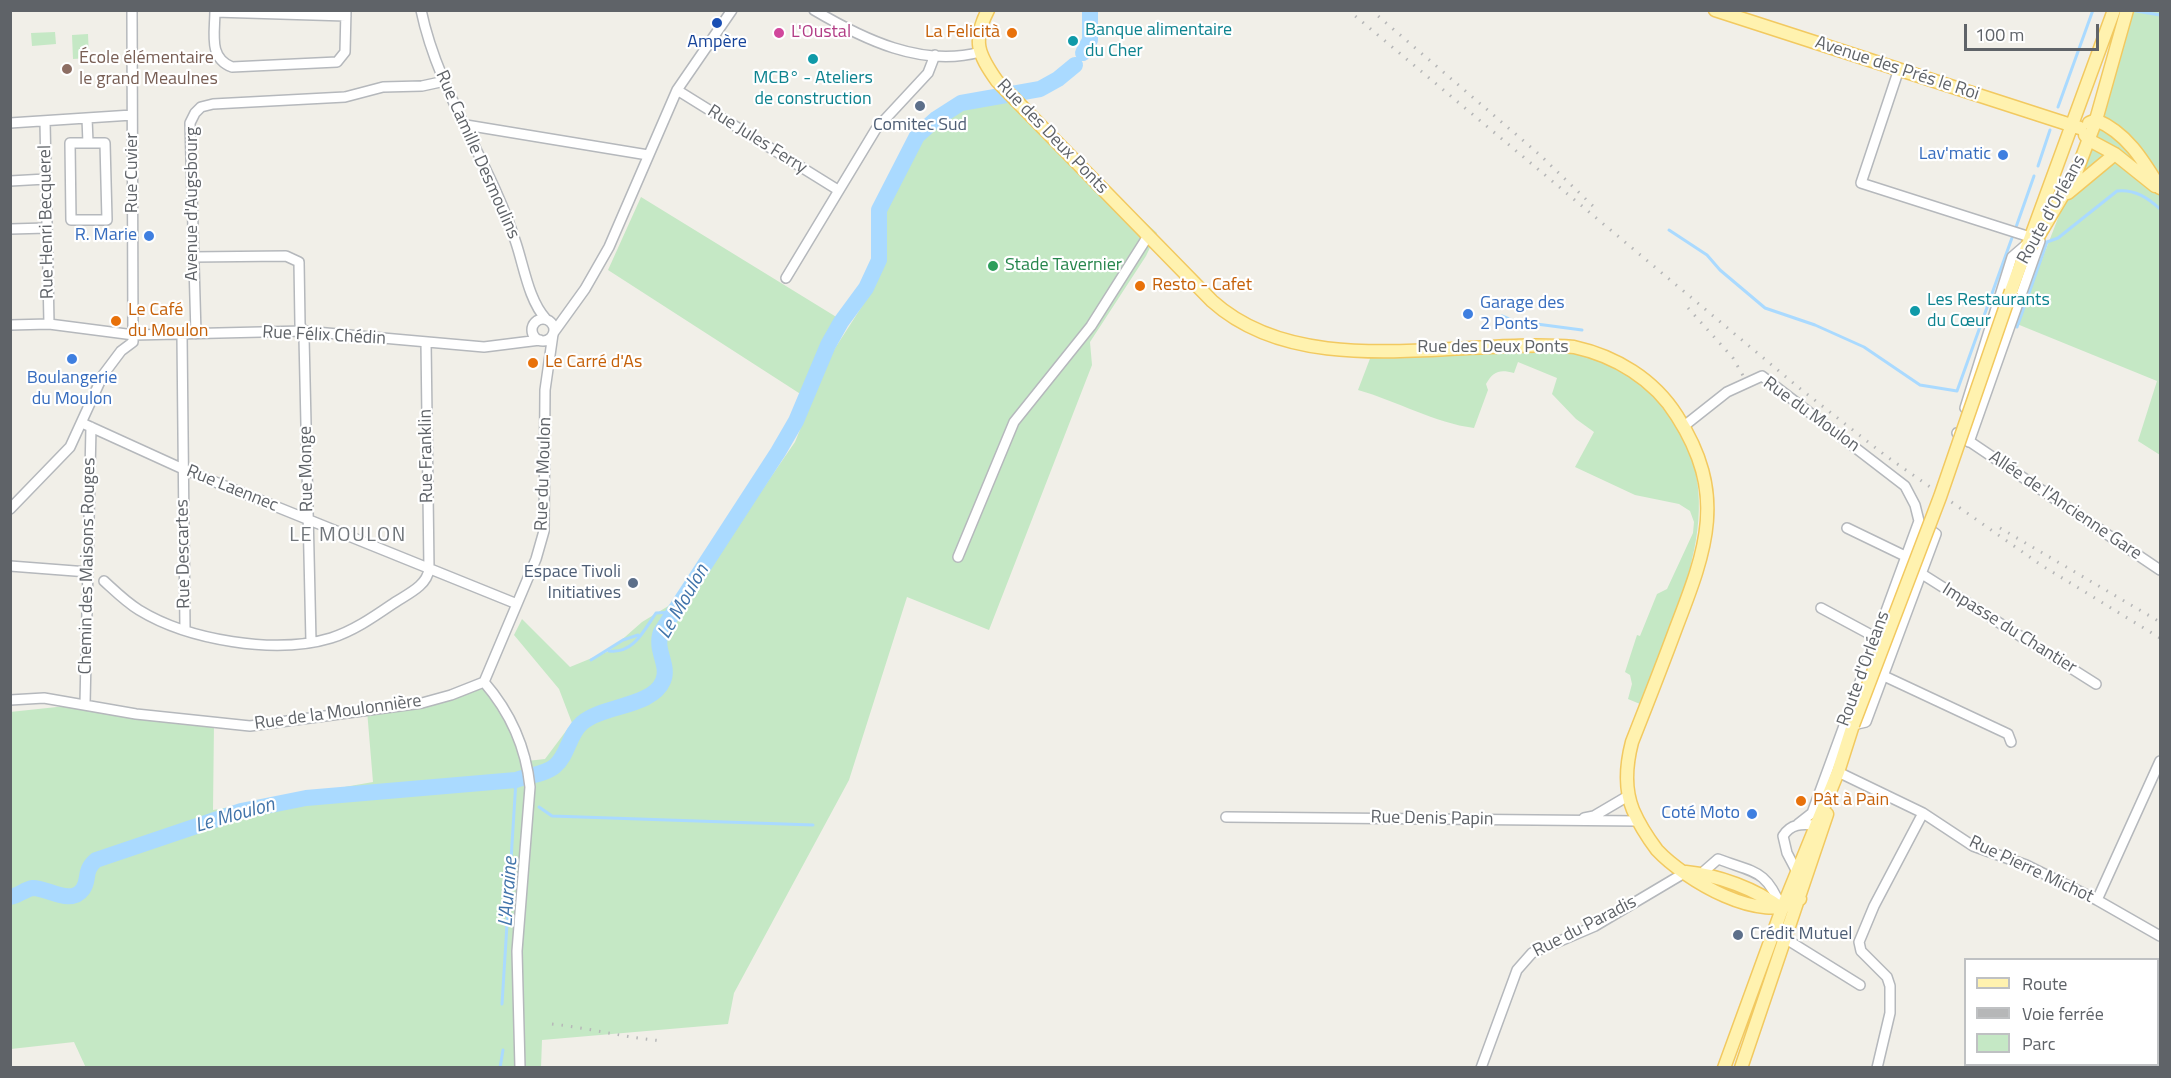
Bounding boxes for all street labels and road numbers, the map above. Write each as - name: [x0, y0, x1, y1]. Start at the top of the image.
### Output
- street label: Avenue des Prés le Roi: [1812, 32, 1982, 106]
- street label: Rue Camille Desmoulins: [430, 67, 524, 243]
- street label: Rue des Deux Ponts: [992, 75, 1112, 199]
- street label: Rue Jules Ferry: [703, 101, 811, 179]
- street label: Avenue d'Augsbourg: [182, 127, 204, 281]
- street label: Rue Cuvier: [122, 133, 144, 213]
- street label: Rue Henri Becquerel: [35, 145, 59, 299]
- street label: Route d'Orléans: [2013, 152, 2091, 268]
- street label: Rue Félix Chédin: [262, 322, 386, 350]
- street label: Rue des Deux Ponts: [1417, 337, 1569, 359]
- street label: Rue du Moulon: [1758, 373, 1864, 457]
- street label: Rue Franklin: [415, 409, 439, 503]
- street label: Rue du Moulon: [531, 417, 557, 531]
- street label: Rue Monge: [295, 426, 319, 512]
- street label: Allée de l'Ancienne Gare: [1984, 447, 2146, 565]
- street label: Chemin des Maisons Rouges: [75, 457, 101, 675]
- street label: Rue Laennec: [183, 461, 281, 517]
- street label: Rue Descartes: [172, 499, 196, 609]
- street label: Impasse du Chantier: [1938, 579, 2080, 679]
- street label: Route d'Orléans: [1833, 608, 1895, 730]
- street label: Rue de la Moulonnière: [253, 691, 423, 735]
- street label: Rue Denis Papin: [1370, 807, 1494, 831]
- street label: Rue Pierre Michot: [1965, 832, 2097, 908]
- street label: Rue du Paradis: [1530, 892, 1640, 962]

